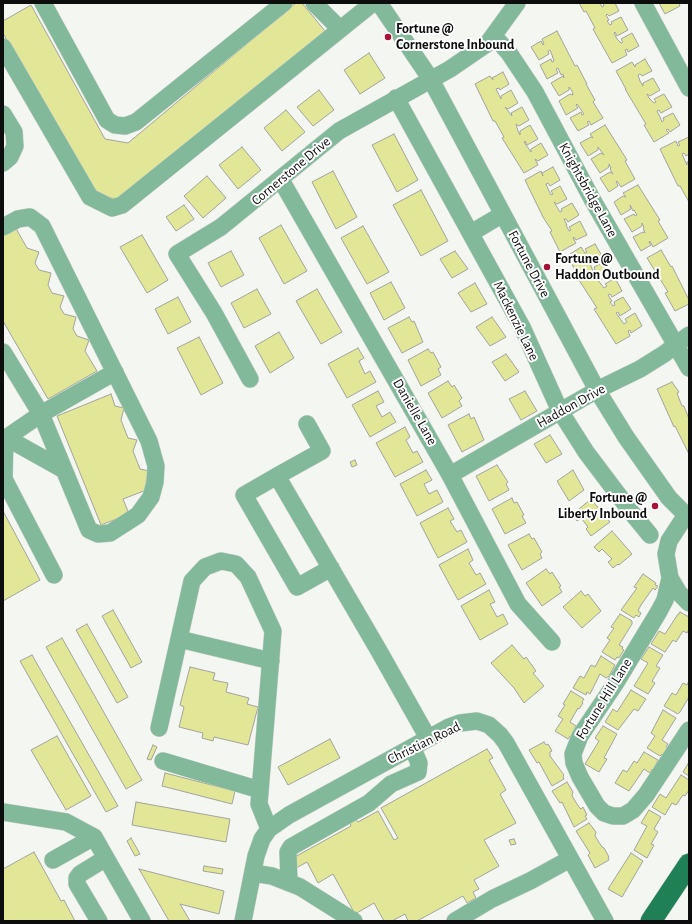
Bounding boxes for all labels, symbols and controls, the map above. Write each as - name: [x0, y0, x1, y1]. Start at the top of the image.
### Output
- place label: Fortune @ Cornerstone Inbound: [396, 21, 514, 54]
- marker: Fortune @ Cornerstone Inbound: [383, 32, 393, 42]
- street label: Cornerstone Drive: [248, 133, 334, 209]
- street label: Knightsbridge Lane: [555, 140, 621, 240]
- street label: Fortune Drive: [504, 228, 554, 300]
- place label: Fortune @ Haddon Outbound: [555, 251, 660, 284]
- marker: Fortune @ Haddon Outbound: [542, 262, 552, 272]
- street label: Mackenzie Lane: [490, 279, 542, 363]
- street label: Danielle Lane: [389, 376, 441, 448]
- street label: Haddon Drive: [534, 380, 608, 432]
- place label: Fortune @ Liberty Inbound: [558, 490, 647, 522]
- marker: Fortune @ Liberty Inbound: [650, 501, 660, 511]
- street label: Fortune Hill Lane: [572, 655, 636, 743]
- street label: Christian Road: [385, 718, 463, 768]

